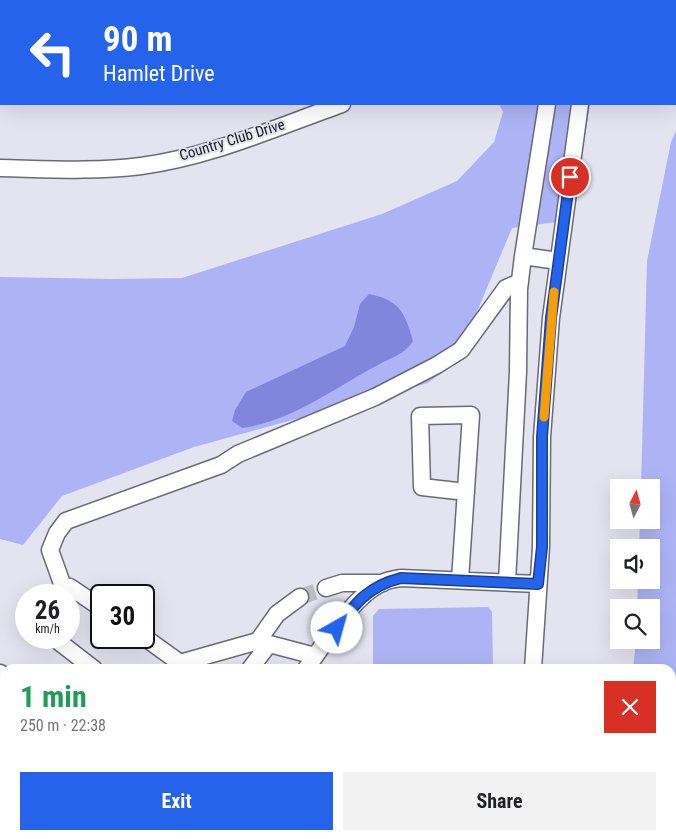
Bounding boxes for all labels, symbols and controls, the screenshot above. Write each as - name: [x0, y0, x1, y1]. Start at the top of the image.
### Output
- text: 90 m: [103, 19, 172, 60]
- icon: left: [20, 20, 85, 85]
- text: Hamlet Drive: [103, 61, 215, 86]
- street label: Country Club Drive: [177, 115, 287, 165]
- pin: [549, 156, 591, 198]
- icon: arrive: [556, 163, 584, 191]
- north arrow: [610, 479, 660, 529]
- map controls: [610, 479, 660, 649]
- button: sound: [610, 539, 660, 589]
- speed limit sign: 30: [90, 584, 155, 649]
- text: 26: [35, 596, 60, 625]
- button: search: [610, 599, 660, 649]
- position arrow: [310, 601, 362, 653]
- text: km/h: [35, 622, 60, 636]
- text: 1 min: [20, 679, 87, 714]
- button: close: [604, 681, 656, 733]
- text: 250 m · 22:38: [20, 716, 106, 735]
- button: Exit: [20, 772, 333, 830]
- button: Share: [343, 772, 656, 830]

